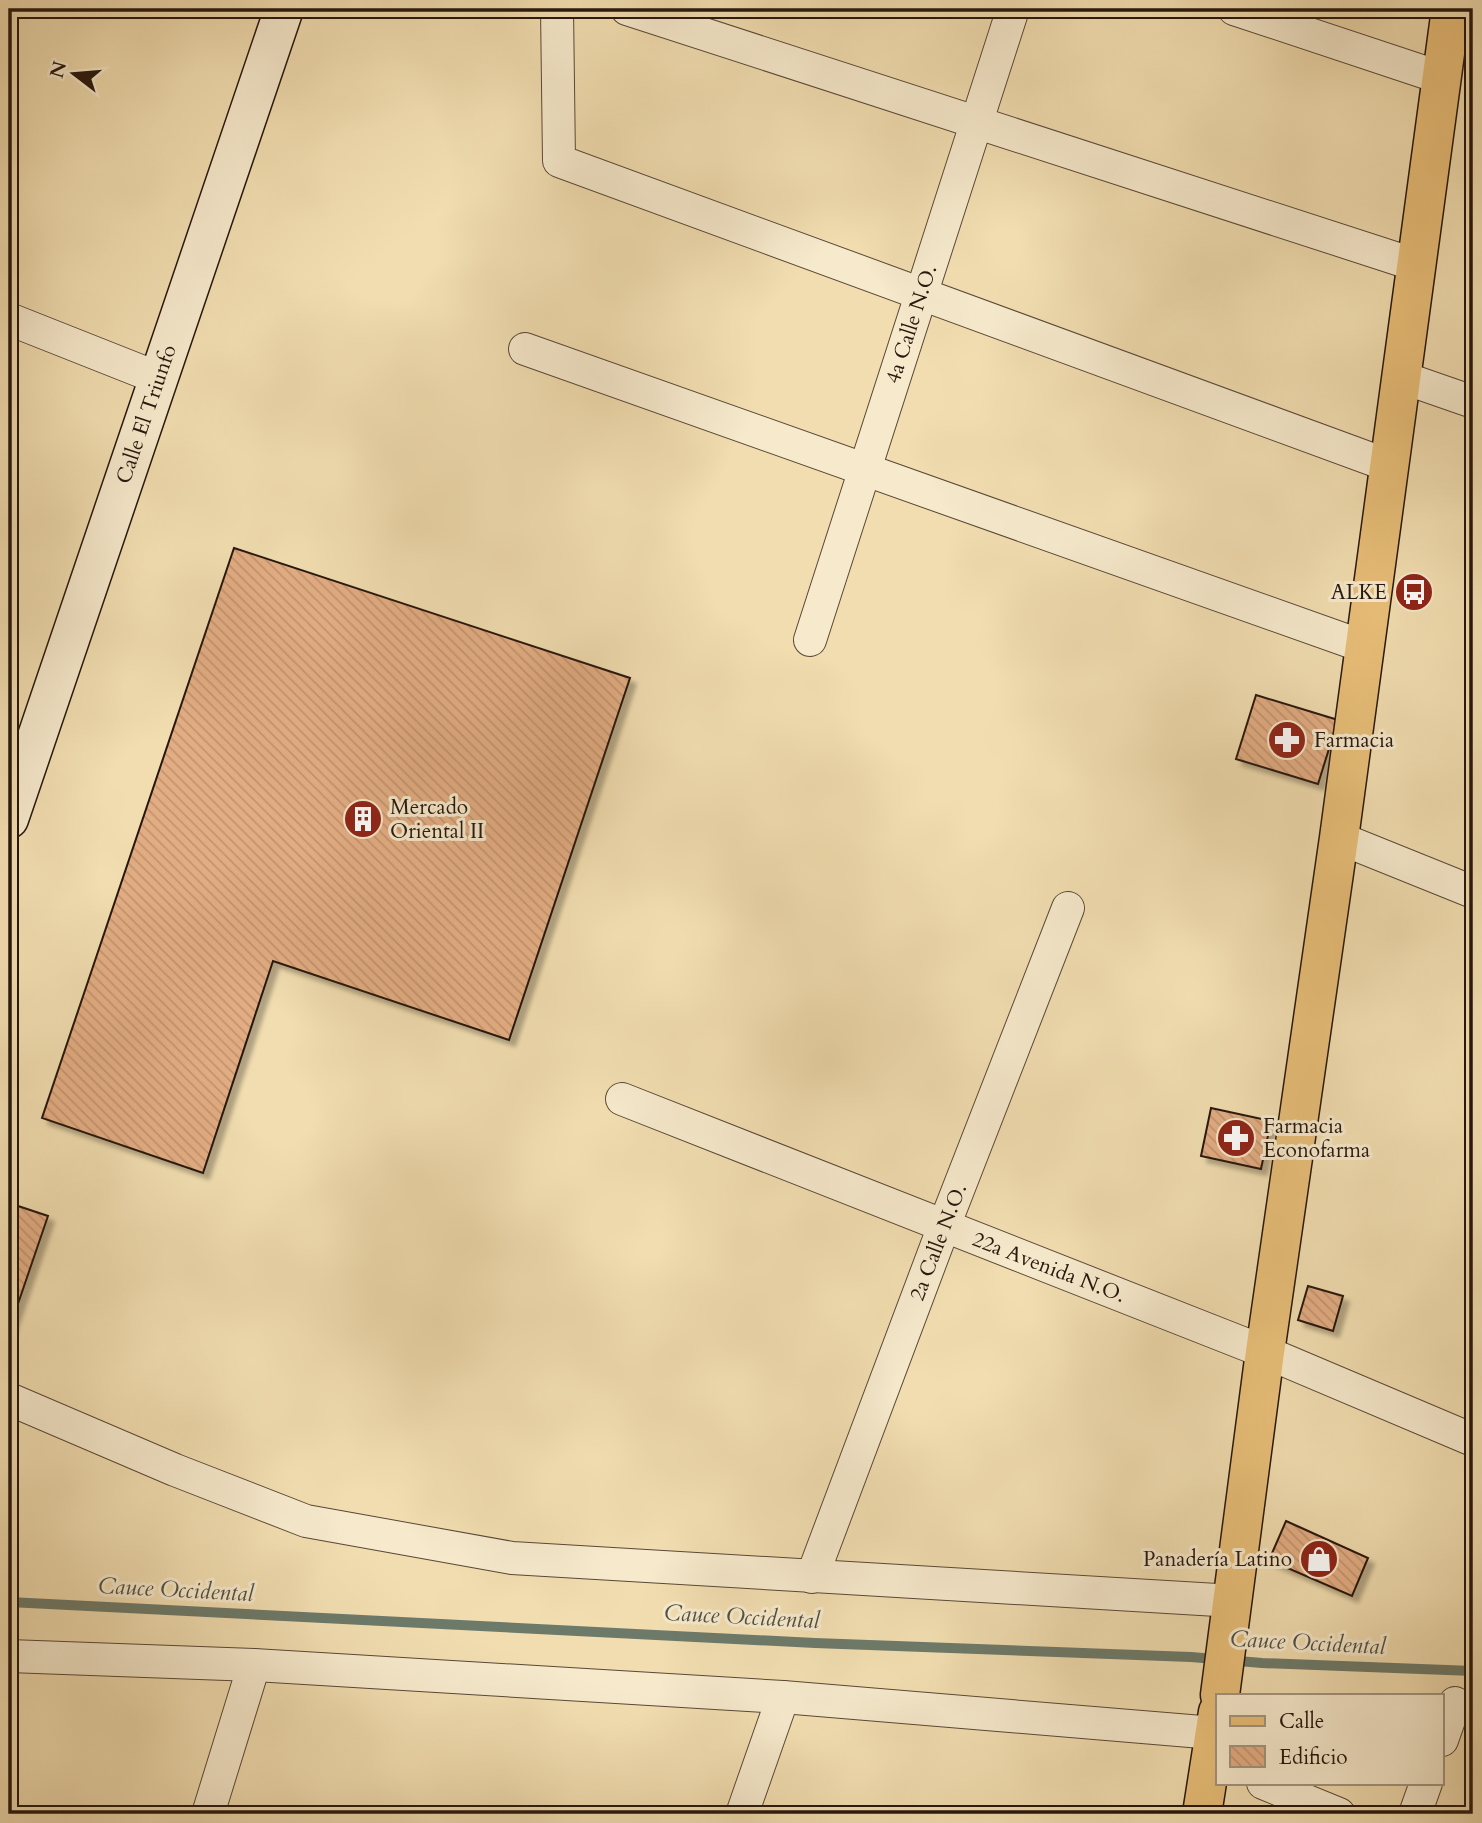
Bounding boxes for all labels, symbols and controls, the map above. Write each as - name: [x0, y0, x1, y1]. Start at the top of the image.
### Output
- north arrow: [38, 38, 108, 108]
- text: N: [44, 58, 74, 81]
- street label: 4a Calle N.O.: [879, 261, 944, 387]
- street label: Calle El Triunfo: [109, 341, 184, 487]
- bus stop icon: ALKE: [1393, 571, 1435, 613]
- place label: ALKE: [1331, 578, 1387, 607]
- pharmacy icon: Farmacia: [1266, 719, 1308, 761]
- place label: Farmacia: [1314, 726, 1394, 755]
- place label: Mercado Oriental II: [390, 793, 484, 846]
- building icon: Mercado Oriental II: [342, 798, 384, 840]
- place label: Farmacia Econofarma: [1263, 1112, 1370, 1165]
- pharmacy icon: Farmacia Econofarma: [1215, 1117, 1257, 1159]
- street label: 2a Calle N.O.: [903, 1179, 974, 1305]
- street label: 22a Avenida N.O.: [968, 1225, 1130, 1310]
- shop icon: Panadería Latino: [1298, 1538, 1340, 1580]
- place label: Panadería Latino: [1143, 1545, 1292, 1574]
- water label: Cauce Occidental: [97, 1570, 255, 1609]
- water label: Cauce Occidental: [663, 1597, 821, 1636]
- water label: Cauce Occidental: [1229, 1623, 1387, 1662]
- legend: [1216, 1694, 1444, 1784]
- text: Calle: [1279, 1707, 1324, 1736]
- text: Edificio: [1279, 1743, 1348, 1772]

